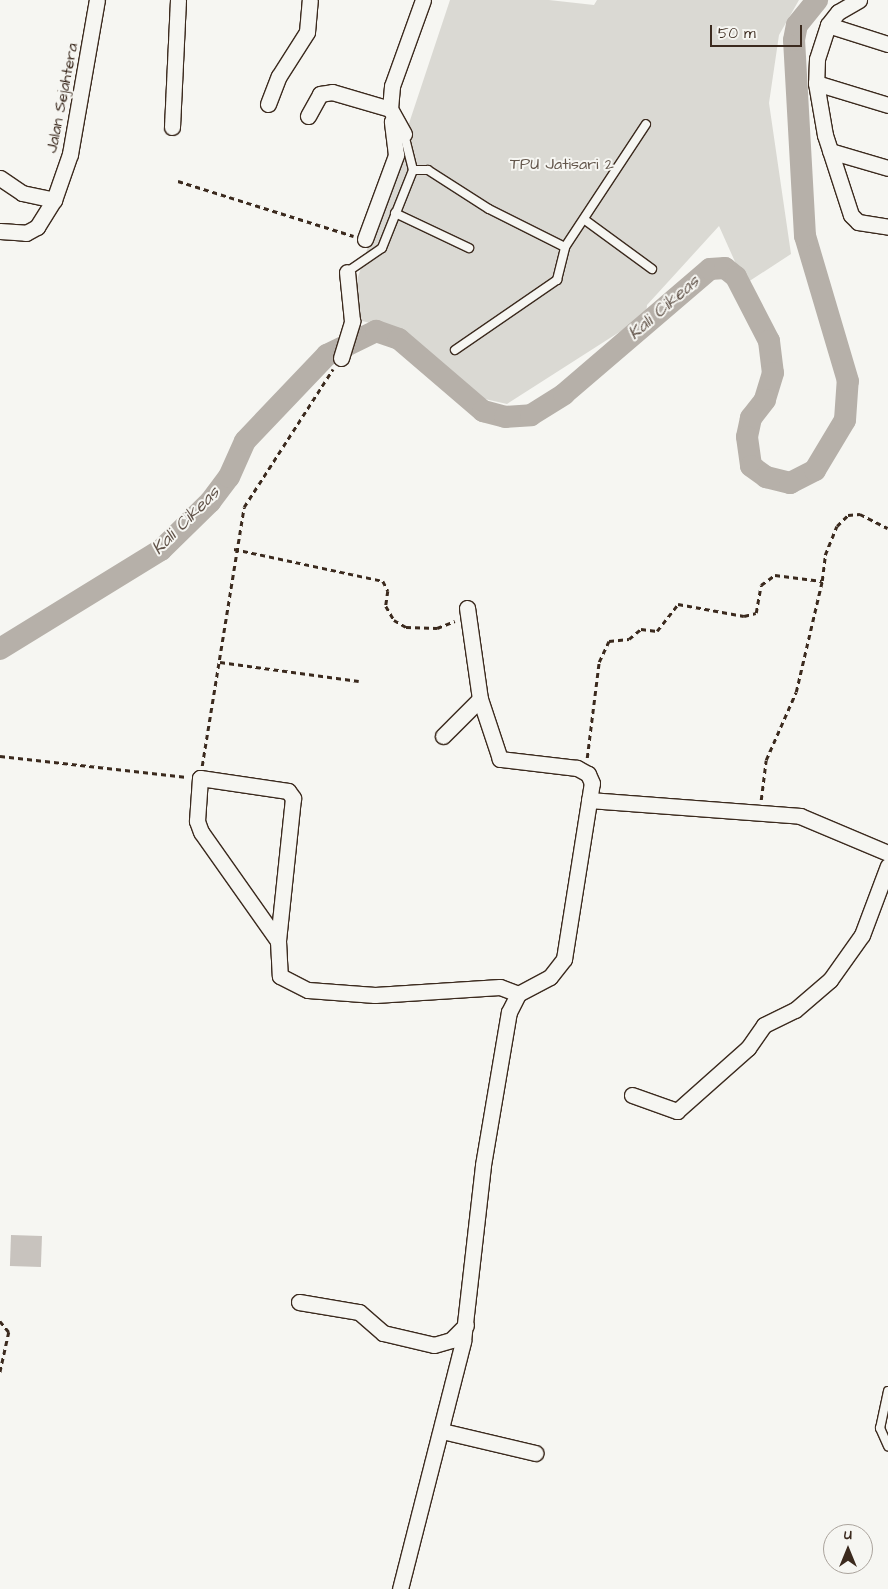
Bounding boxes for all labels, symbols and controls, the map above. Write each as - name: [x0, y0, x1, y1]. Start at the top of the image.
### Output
- scale bar: [713, 15, 806, 47]
- text: 50 m: [718, 23, 756, 44]
- street label: Jalan Sejahtera: [42, 41, 82, 155]
- park label: TPU Jatisari 2: [510, 154, 614, 174]
- water label: Kali Cikeas: [624, 271, 704, 345]
- water label: Kali Cikeas: [148, 483, 224, 559]
- north arrow: [823, 1524, 873, 1574]
- text: U: [844, 1525, 852, 1545]

